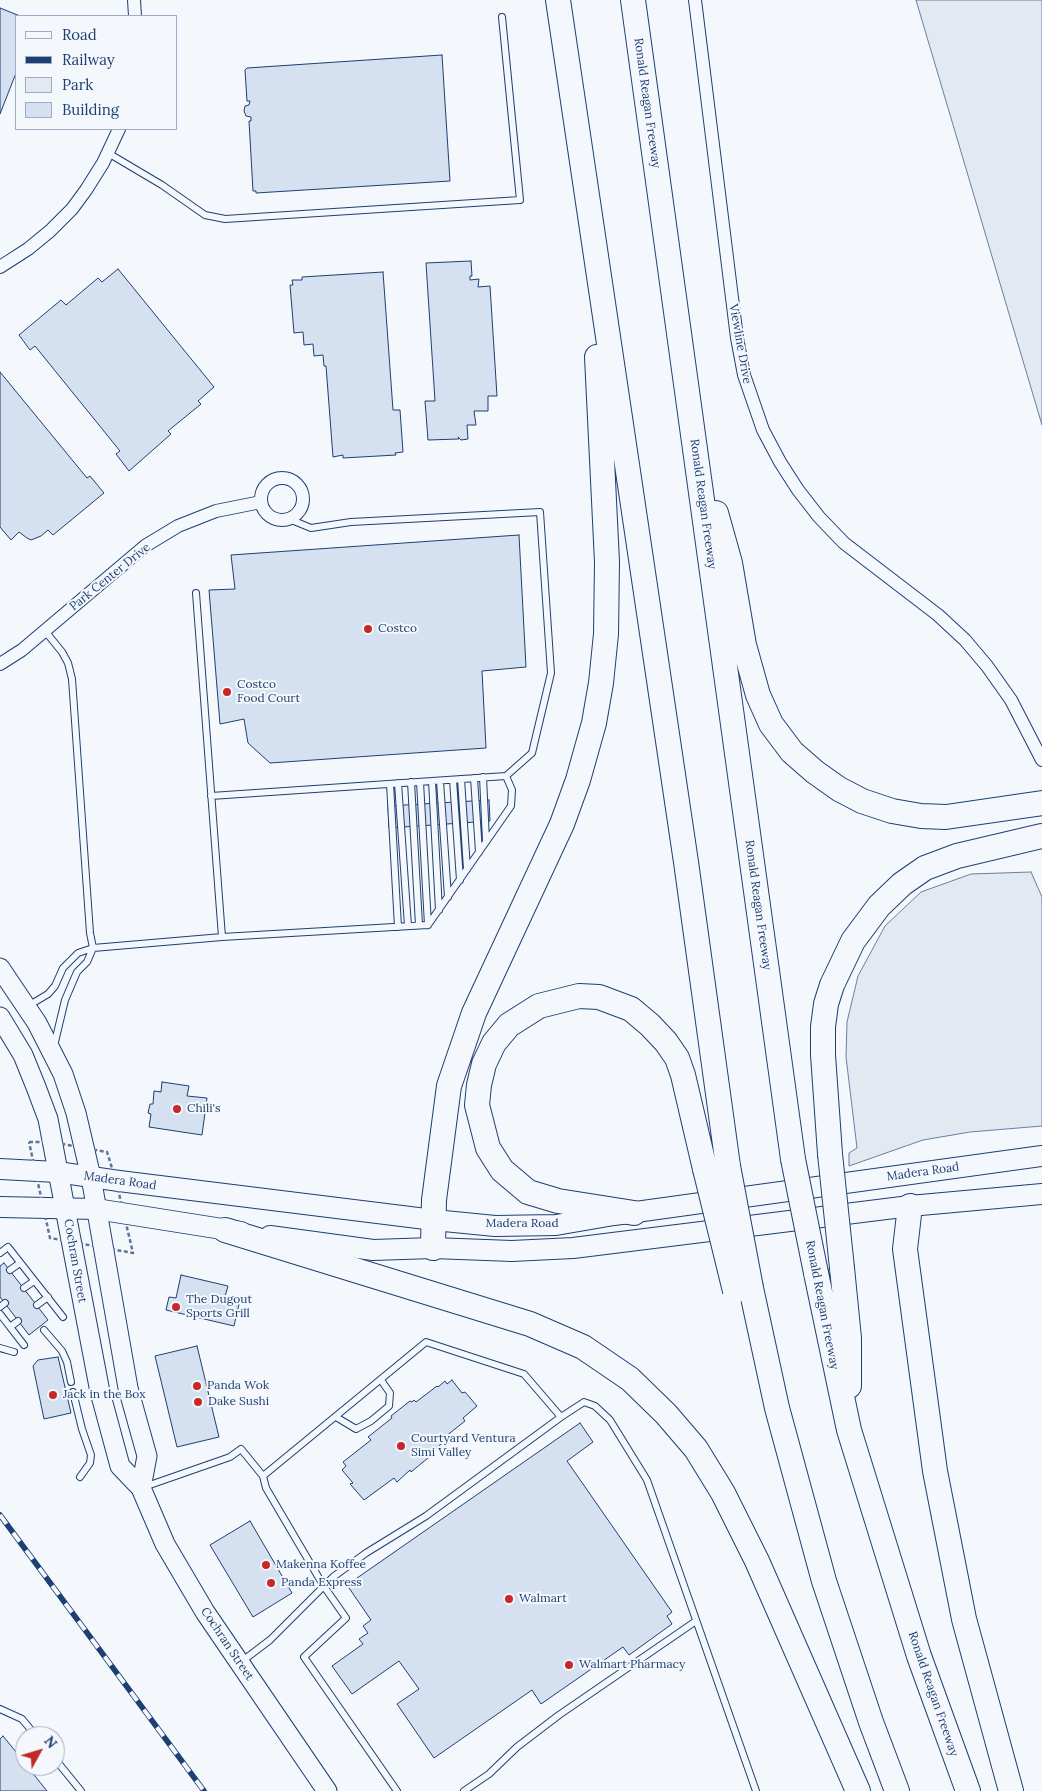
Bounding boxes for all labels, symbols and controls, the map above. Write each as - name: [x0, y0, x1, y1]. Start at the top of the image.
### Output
- legend: [15, 15, 178, 130]
- text: Road: [62, 25, 97, 44]
- street label: Ronald Reagan Freeway: [631, 37, 663, 169]
- text: Railway: [62, 50, 115, 69]
- text: Park: [62, 75, 93, 94]
- text: Building: [62, 100, 119, 119]
- street label: Viewline Drive: [726, 303, 754, 385]
- street label: Ronald Reagan Freeway: [687, 438, 719, 570]
- street label: Park Center Drive: [67, 540, 153, 614]
- place label: Costco: [378, 622, 417, 636]
- marker: Costco: [362, 623, 374, 635]
- place label: Costco Food Court: [237, 678, 300, 706]
- marker: Costco Food Court: [221, 686, 233, 698]
- street label: Ronald Reagan Freeway: [742, 839, 774, 971]
- place label: Chili's: [187, 1102, 221, 1116]
- marker: Chili's: [171, 1103, 183, 1115]
- street label: Madera Road: [886, 1160, 960, 1184]
- street label: Madera Road: [83, 1169, 157, 1193]
- street label: Madera Road: [485, 1217, 559, 1231]
- street label: Cochran Street: [61, 1218, 89, 1304]
- street label: Ronald Reagan Freeway: [802, 1239, 842, 1371]
- place label: The Dugout Sports Grill: [186, 1293, 252, 1321]
- marker: The Dugout Sports Grill: [170, 1301, 182, 1313]
- place label: Panda Wok: [207, 1379, 269, 1393]
- marker: Panda Wok: [191, 1380, 203, 1392]
- place label: Jack in the Box: [63, 1388, 146, 1402]
- marker: Jack in the Box: [47, 1389, 59, 1401]
- place label: Dake Sushi: [208, 1395, 269, 1409]
- marker: Dake Sushi: [192, 1396, 204, 1408]
- place label: Courtyard Ventura Simi Valley: [411, 1432, 516, 1460]
- marker: Courtyard Ventura Simi Valley: [395, 1440, 407, 1452]
- place label: Makenna Koffee: [276, 1558, 366, 1572]
- marker: Makenna Koffee: [260, 1559, 272, 1571]
- place label: Panda Express: [281, 1576, 362, 1590]
- marker: Panda Express: [265, 1577, 277, 1589]
- place label: Walmart: [519, 1592, 567, 1606]
- marker: Walmart: [503, 1593, 515, 1605]
- street label: Cochran Street: [197, 1605, 257, 1683]
- street label: Ronald Reagan Freeway: [905, 1630, 961, 1758]
- place label: Walmart Pharmacy: [579, 1658, 685, 1672]
- marker: Walmart Pharmacy: [563, 1659, 575, 1671]
- north arrow: [15, 1726, 65, 1776]
- text: N: [40, 1732, 61, 1752]

